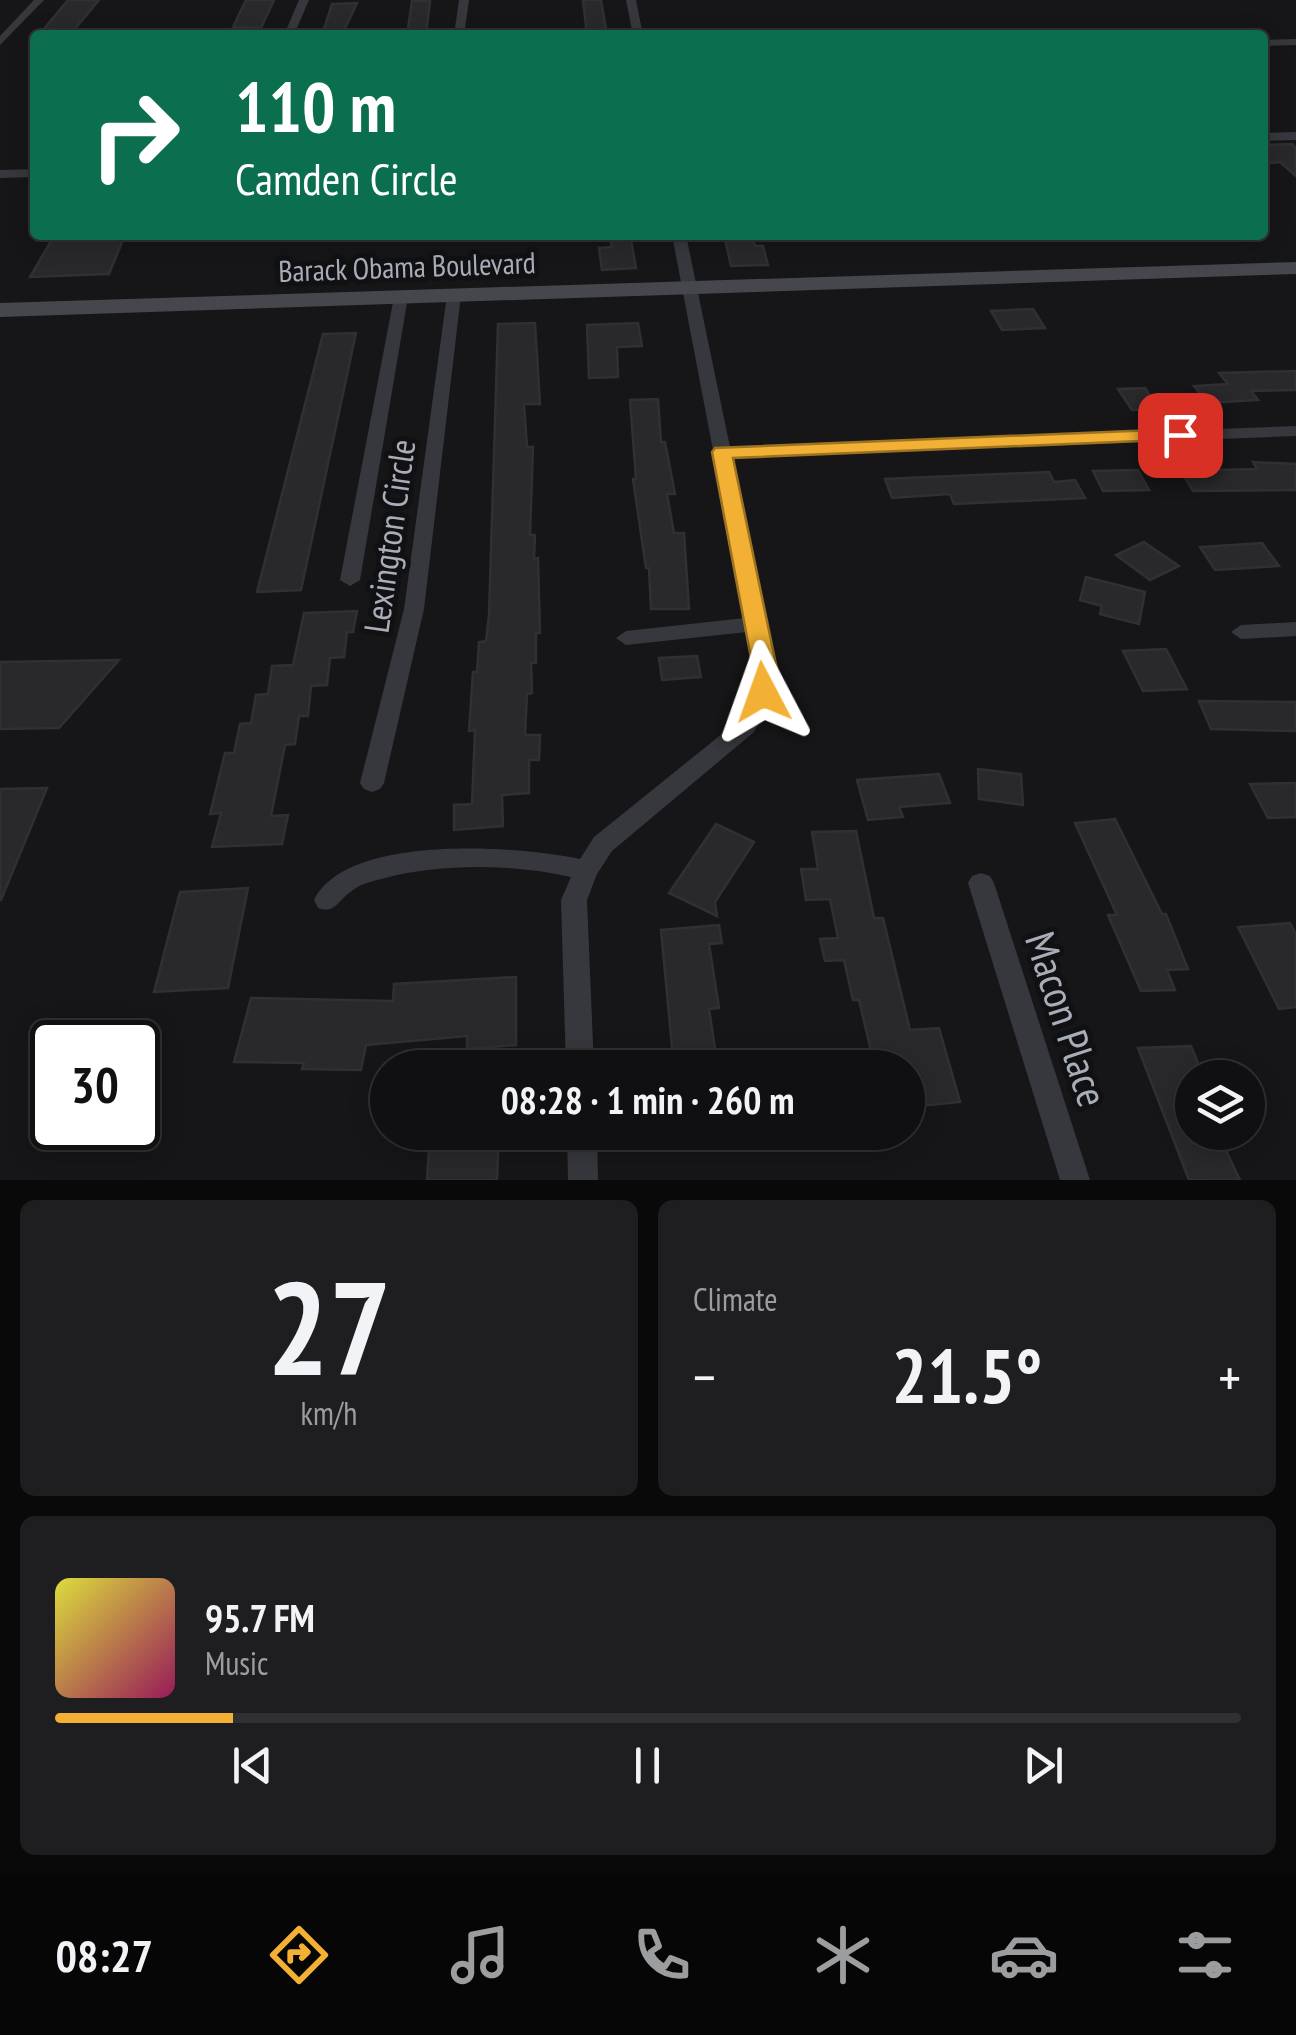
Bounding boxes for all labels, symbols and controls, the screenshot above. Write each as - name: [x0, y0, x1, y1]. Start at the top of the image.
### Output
- text: 110 m: [235, 61, 396, 151]
- icon: right: [70, 70, 200, 200]
- text: Camden Circle: [235, 149, 457, 207]
- street label: Barack Obama Boulevard: [278, 242, 536, 290]
- pin: [1138, 393, 1223, 478]
- icon: arrive: [1153, 408, 1208, 463]
- street label: Lexington Circle: [353, 436, 425, 636]
- position arrow: [711, 640, 815, 744]
- street label: Macon Place: [1013, 925, 1121, 1113]
- speed limit sign: 30: [30, 1020, 160, 1150]
- map controls: [1175, 1060, 1265, 1150]
- button: layers: [1175, 1060, 1265, 1150]
- text: 08:28 · 1 min · 260 m: [501, 1075, 794, 1124]
- text: 27: [267, 1243, 391, 1411]
- text: Climate: [693, 1278, 777, 1320]
- text: 21.5°: [892, 1327, 1042, 1424]
- text: −: [693, 1341, 716, 1412]
- text: +: [1218, 1341, 1241, 1412]
- text: km/h: [301, 1392, 357, 1434]
- text: 95.7 FM: [205, 1593, 315, 1642]
- text: Music: [205, 1642, 268, 1684]
- icon: previous: [225, 1738, 280, 1793]
- icon: pause: [620, 1738, 675, 1793]
- icon: next: [1016, 1738, 1071, 1793]
- icon: directions: [264, 1920, 334, 1990]
- icon: music: [445, 1920, 515, 1990]
- icon: phone: [627, 1920, 697, 1990]
- icon: climate: [808, 1920, 878, 1990]
- icon: car: [989, 1920, 1059, 1990]
- icon: filters: [1170, 1920, 1240, 1990]
- text: 08:27: [56, 1926, 153, 1984]

